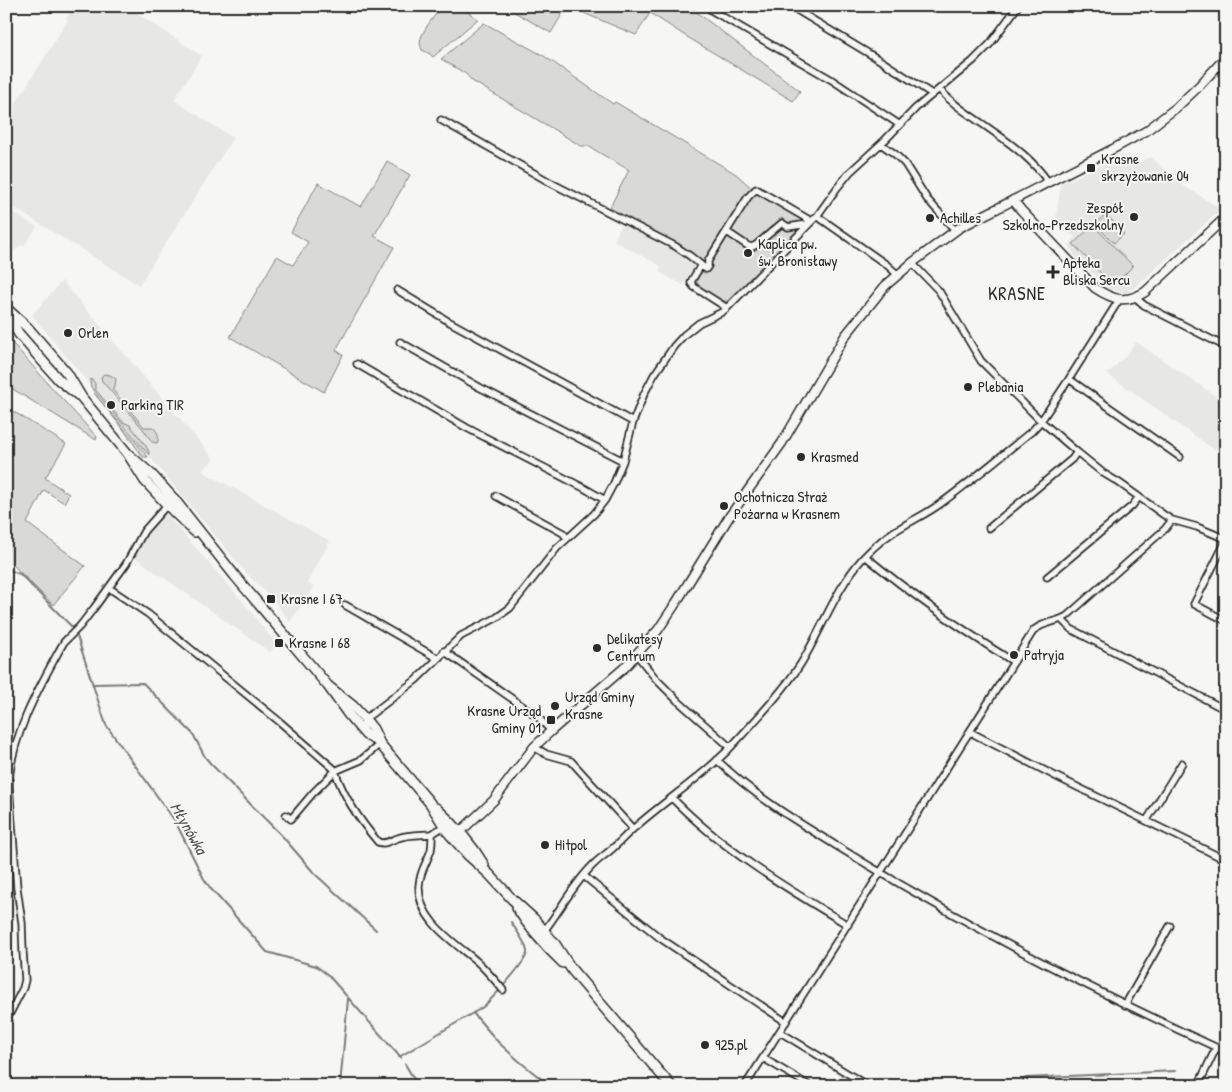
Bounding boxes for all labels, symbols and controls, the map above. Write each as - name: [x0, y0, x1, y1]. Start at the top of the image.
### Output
- place label: Krasne skrzyżowanie 04: [1101, 148, 1189, 186]
- marker: Krasne skrzyżowanie 04: [1085, 162, 1097, 174]
- place label: Zespół Szkolno-Przedszkolny: [1003, 197, 1124, 235]
- place label: Achilles: [940, 207, 981, 228]
- marker: Zespół Szkolno-Przedszkolny: [1128, 211, 1140, 223]
- marker: Achilles: [924, 212, 936, 224]
- place label: Kaplica pw. św. Bronisławy: [758, 233, 838, 271]
- marker: Kaplica pw. św. Bronisławy: [742, 247, 754, 259]
- place label: Apteka Bliska Sercu: [1063, 252, 1130, 290]
- marker: Apteka Bliska Sercu: [1047, 266, 1059, 278]
- district label: KRASNE: [988, 281, 1046, 306]
- place label: Orlen: [78, 322, 109, 343]
- marker: Orlen: [62, 327, 74, 339]
- place label: Plebania: [978, 376, 1023, 397]
- marker: Plebania: [962, 381, 974, 393]
- place label: Parking TIR: [121, 394, 184, 415]
- marker: Parking TIR: [105, 399, 117, 411]
- place label: Krasmed: [811, 446, 858, 467]
- marker: Krasmed: [795, 451, 807, 463]
- place label: Ochotnicza Straż Pożarna w Krasnem: [734, 486, 840, 524]
- marker: Ochotnicza Straż Pożarna w Krasnem: [718, 500, 730, 512]
- place label: Krasne I 67: [281, 588, 343, 609]
- marker: Krasne I 67: [265, 593, 277, 605]
- place label: Delikatesy Centrum: [607, 628, 663, 666]
- place label: Krasne I 68: [289, 632, 350, 653]
- marker: Krasne I 68: [273, 637, 285, 649]
- marker: Delikatesy Centrum: [591, 642, 603, 654]
- place label: Patryja: [1024, 644, 1064, 665]
- marker: Patryja: [1008, 649, 1020, 661]
- place label: Urząd Gminy Krasne: [565, 686, 635, 724]
- place label: Krasne Urząd Gminy 01: [467, 700, 541, 738]
- marker: Urząd Gminy Krasne: [549, 700, 561, 712]
- marker: Krasne Urząd Gminy 01: [545, 714, 557, 726]
- water label: Młynówka: [165, 798, 213, 859]
- place label: Hitpol: [555, 834, 587, 855]
- marker: Hitpol: [539, 839, 551, 851]
- place label: 925.pl: [715, 1034, 748, 1055]
- marker: 925.pl: [699, 1039, 711, 1051]

